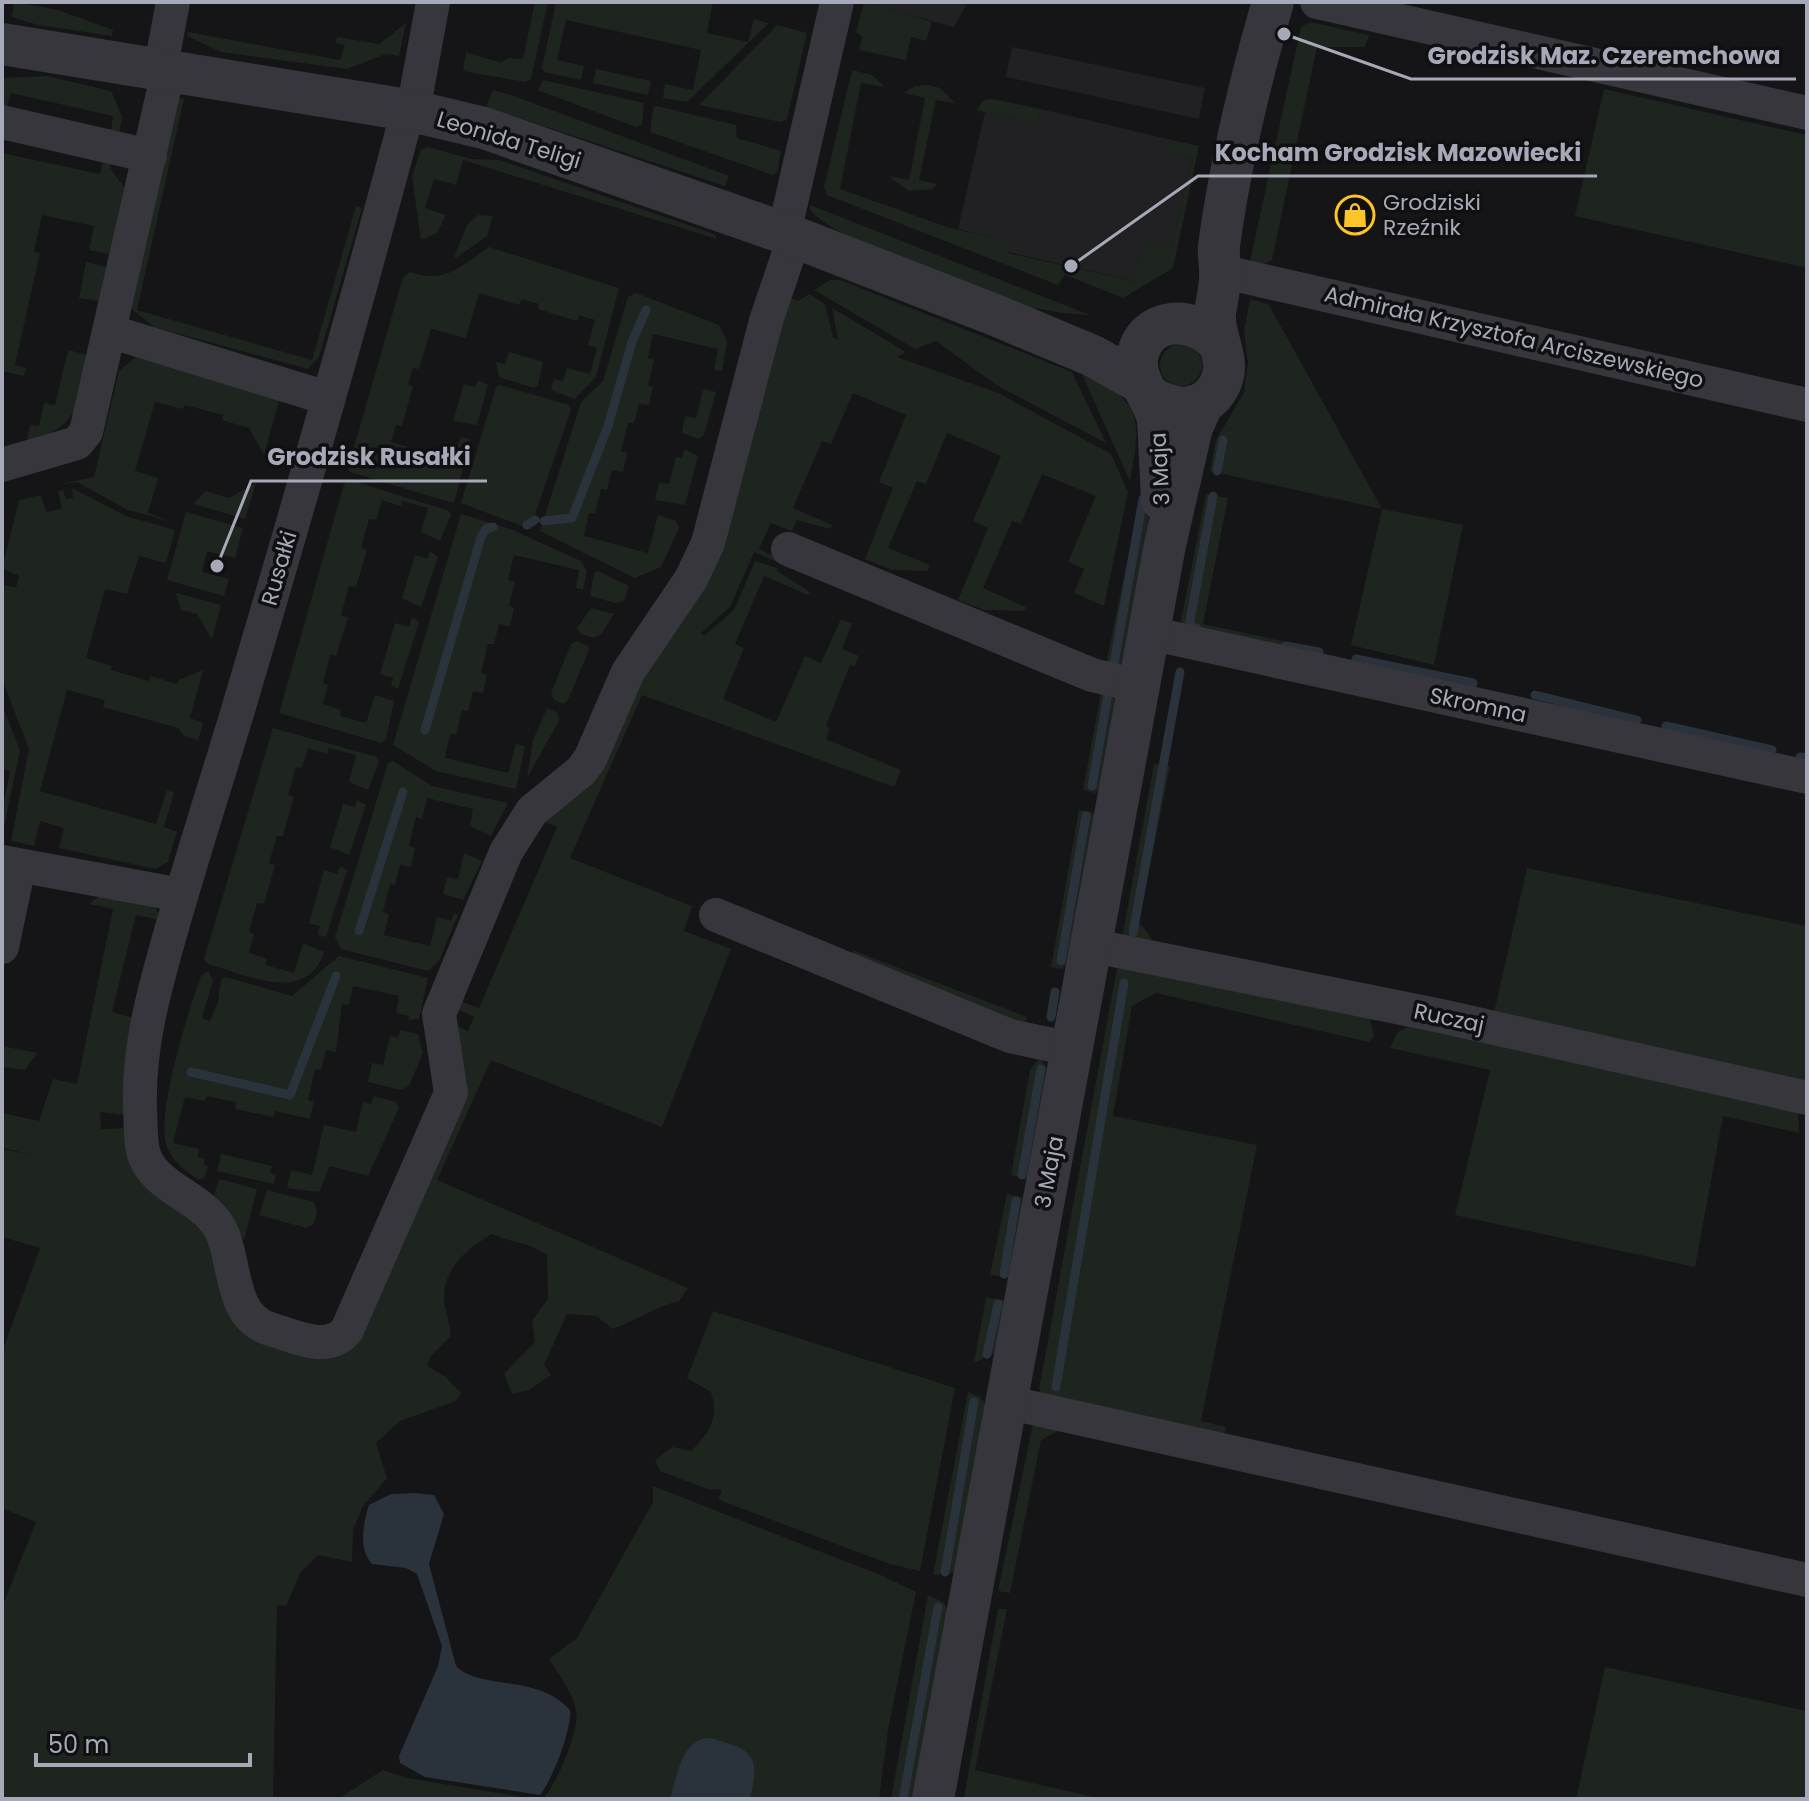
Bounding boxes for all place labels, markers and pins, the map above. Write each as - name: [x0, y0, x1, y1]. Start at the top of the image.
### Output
- callout: Grodzisk Maz. Czeremchowa: [1411, 31, 1796, 79]
- callout: Kocham Grodzisk Mazowiecki: [1198, 128, 1597, 176]
- place label: Grodziski Rzeźnik: [1383, 187, 1481, 243]
- shop icon: Grodziski Rzeźnik: [1334, 194, 1376, 236]
- callout: Grodzisk Rusałki: [251, 433, 487, 481]

